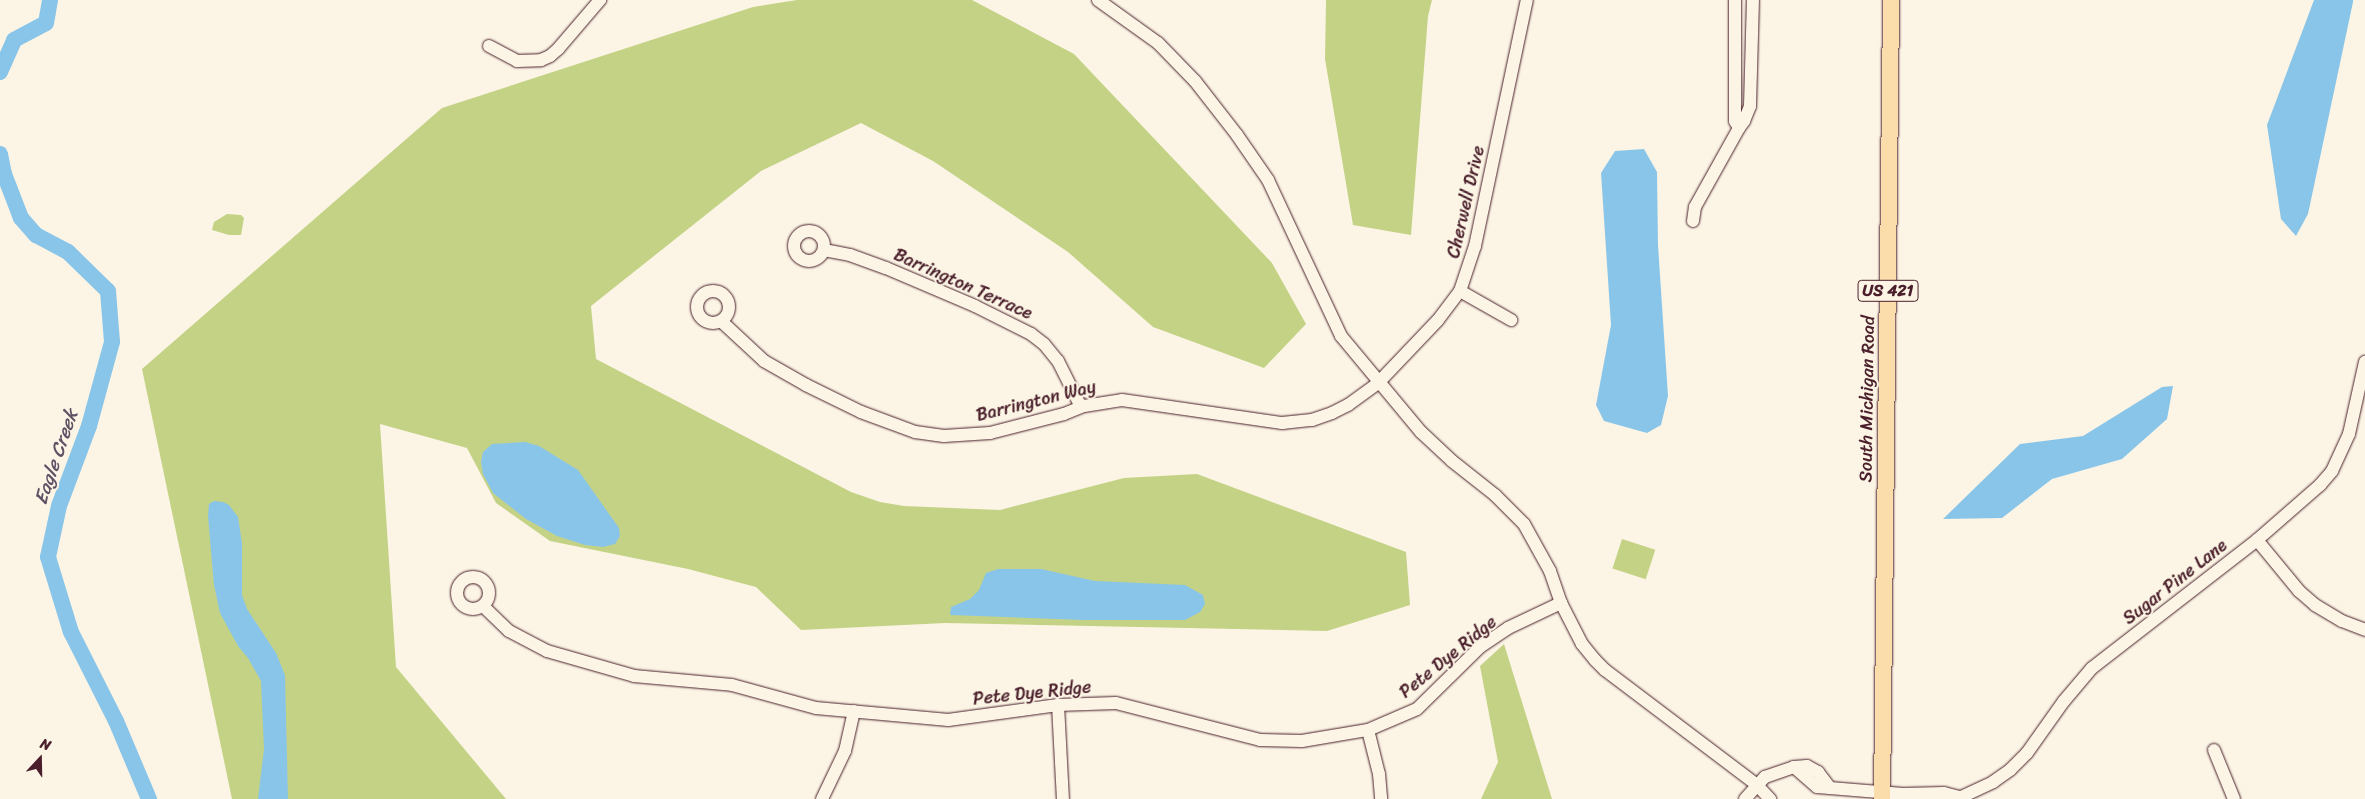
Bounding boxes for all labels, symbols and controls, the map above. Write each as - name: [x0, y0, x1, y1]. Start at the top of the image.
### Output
- street label: Cherwell Drive: [1443, 144, 1489, 260]
- street label: Barrington Terrace: [890, 244, 1036, 324]
- road number: US 421: [1857, 278, 1919, 304]
- street label: South Michigan Road: [1855, 316, 1879, 482]
- street label: Barrington Way: [974, 376, 1098, 426]
- water label: Eagle Creek: [29, 406, 83, 508]
- street label: Sugar Pine Lane: [2118, 534, 2232, 630]
- street label: Pete Dye Ridge: [1395, 611, 1501, 703]
- street label: Pete Dye Ridge: [971, 676, 1093, 710]
- text: N: [37, 731, 55, 758]
- north arrow: [15, 734, 65, 784]

